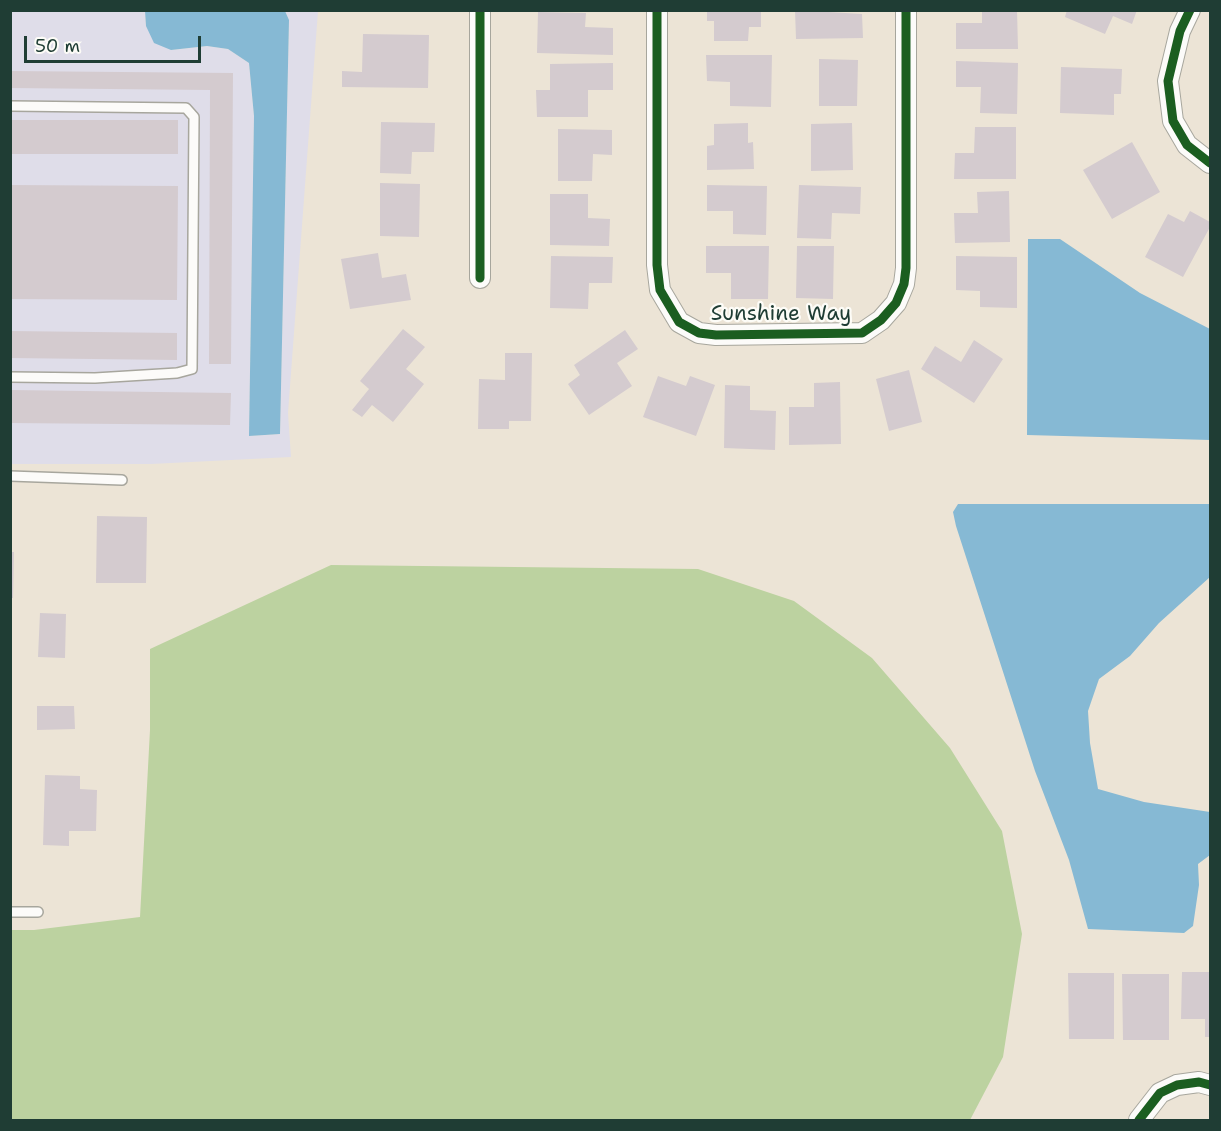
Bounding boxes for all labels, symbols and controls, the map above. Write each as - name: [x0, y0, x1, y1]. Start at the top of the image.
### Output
- scale bar: [27, 24, 204, 62]
- text: 50 m: [35, 34, 80, 58]
- street label: Sunshine Way: [711, 302, 851, 328]

